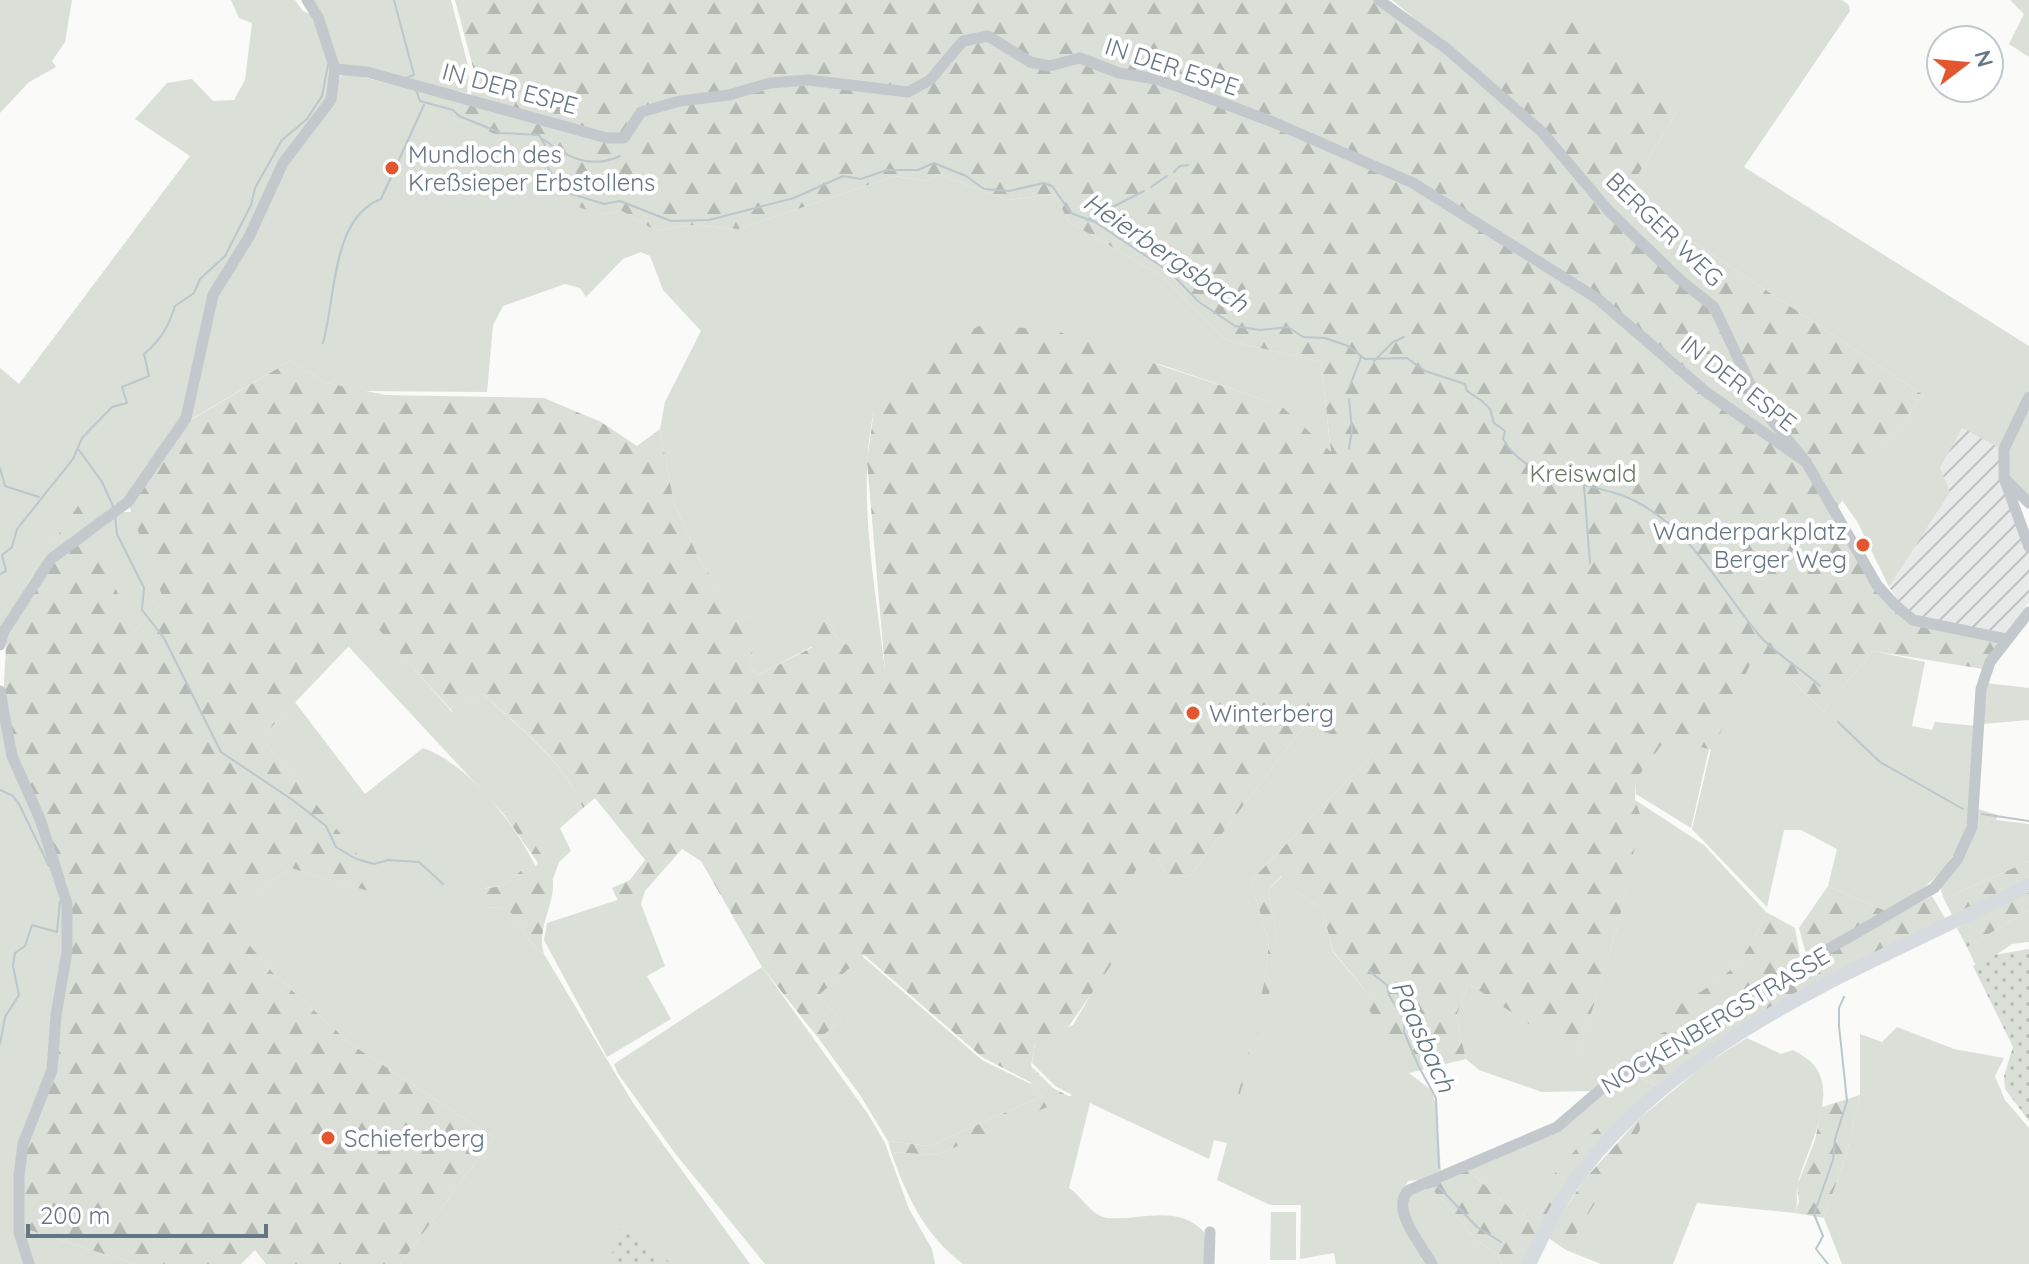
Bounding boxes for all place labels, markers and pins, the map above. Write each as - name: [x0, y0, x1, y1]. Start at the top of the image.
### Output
- place label: Mundloch des Kreßsieper Erbstollens: [408, 139, 655, 197]
- marker: Mundloch des Kreßsieper Erbstollens: [383, 159, 401, 177]
- place label: Wanderparkplatz Berger Weg: [1653, 516, 1847, 574]
- marker: Wanderparkplatz Berger Weg: [1854, 536, 1872, 554]
- place label: Winterberg: [1209, 698, 1334, 728]
- marker: Winterberg: [1184, 704, 1202, 722]
- place label: Schieferberg: [344, 1123, 485, 1153]
- marker: Schieferberg: [319, 1129, 337, 1147]

